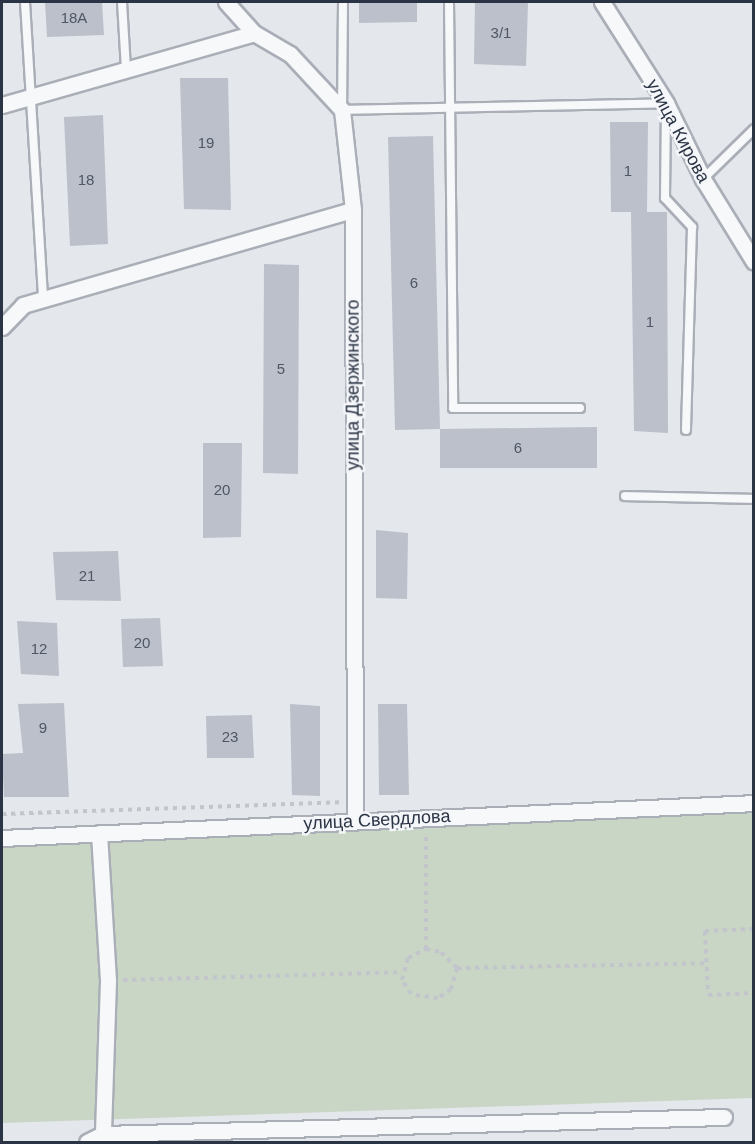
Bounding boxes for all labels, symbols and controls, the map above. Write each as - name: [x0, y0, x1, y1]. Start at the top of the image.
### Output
- house number: 18А: [61, 9, 87, 27]
- house number: 3/1: [491, 24, 511, 42]
- street label: улица Кирова: [642, 75, 714, 187]
- house number: 19: [198, 134, 214, 152]
- house number: 1: [624, 162, 632, 180]
- house number: 18: [78, 171, 94, 189]
- house number: 6: [410, 274, 418, 292]
- street label: улица Дзержинского: [342, 300, 364, 470]
- house number: 1: [646, 313, 654, 331]
- house number: 5: [277, 360, 285, 378]
- house number: 6: [514, 439, 522, 457]
- house number: 20: [214, 481, 230, 499]
- house number: 21: [79, 567, 95, 585]
- house number: 20: [134, 634, 150, 652]
- house number: 12: [31, 640, 47, 658]
- house number: 9: [39, 719, 47, 737]
- house number: 23: [222, 728, 238, 746]
- street label: улица Свердлова: [303, 805, 451, 835]

